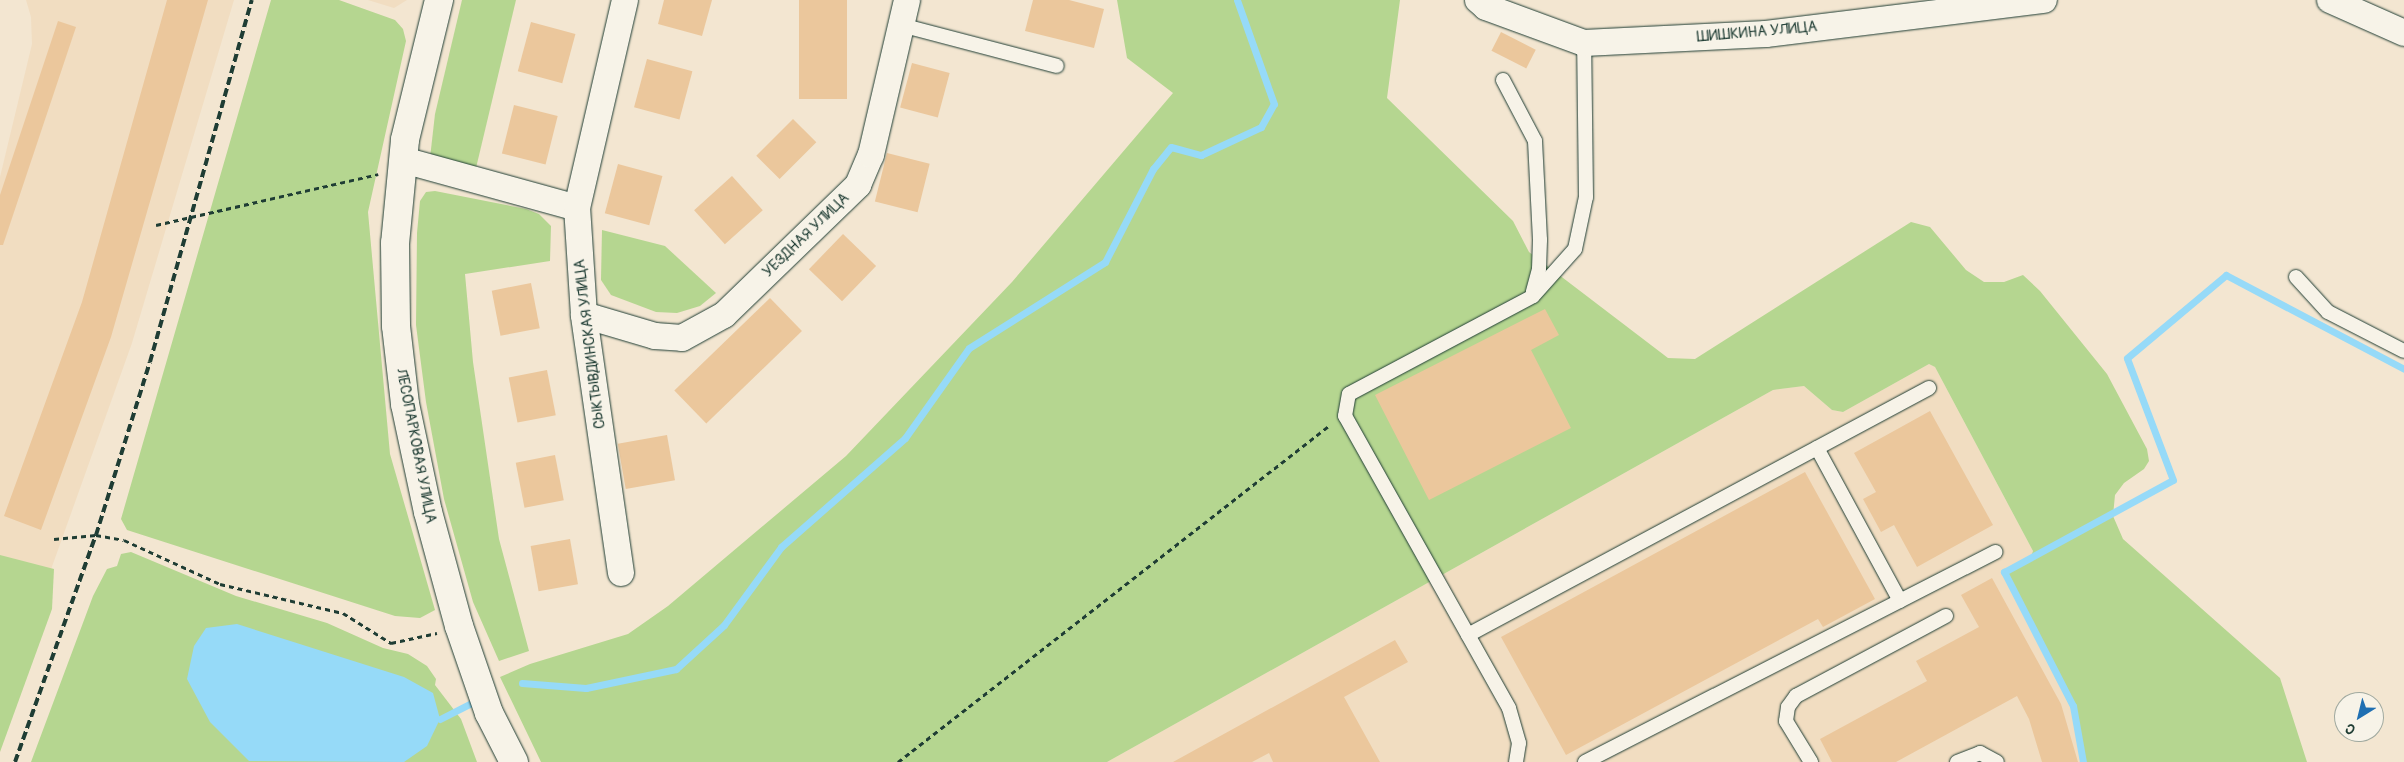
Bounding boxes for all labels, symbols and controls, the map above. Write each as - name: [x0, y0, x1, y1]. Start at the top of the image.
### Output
- street label: ШИШКИНА УЛИЦА: [1696, 18, 1818, 46]
- street label: УЕЗДНАЯ УЛИЦА: [759, 189, 853, 281]
- street label: СЫКТЫВДИНСКАЯ УЛИЦА: [571, 258, 609, 430]
- street label: ЛЕСОПАРКОВАЯ УЛИЦА: [392, 367, 440, 525]
- north arrow: [2334, 692, 2384, 742]
- text: С: [2342, 719, 2359, 738]

